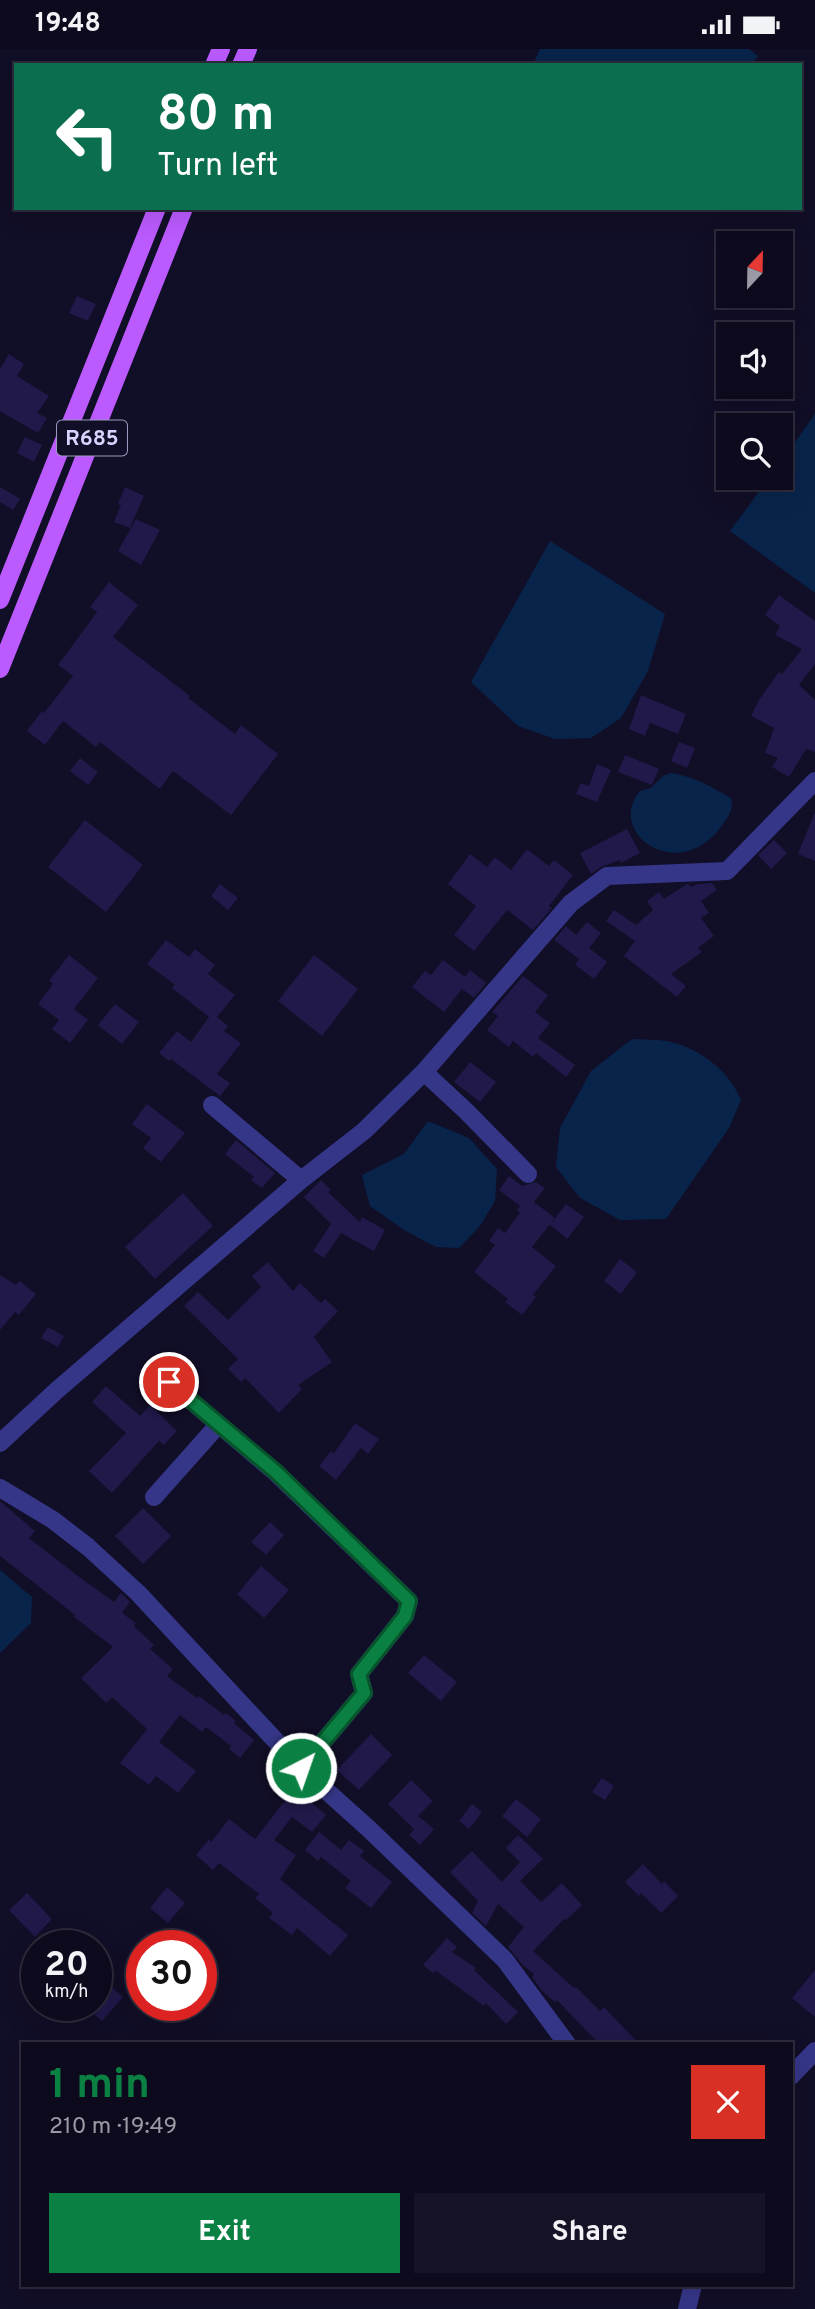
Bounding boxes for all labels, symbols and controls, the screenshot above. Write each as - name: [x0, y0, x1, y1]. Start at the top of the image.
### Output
- text: 19:48: [35, 8, 101, 41]
- text: 80 m: [157, 86, 274, 148]
- icon: left: [42, 91, 133, 182]
- text: Turn left: [157, 147, 278, 187]
- north arrow: [716, 231, 793, 308]
- map controls: [716, 231, 793, 490]
- button: sound: [716, 322, 793, 399]
- button: search: [716, 413, 793, 490]
- road number: R685: [57, 421, 127, 455]
- pin: [139, 1352, 199, 1412]
- icon: arrive: [150, 1363, 188, 1401]
- position arrow: [264, 1731, 338, 1805]
- speed limit sign: 30: [126, 1930, 217, 2021]
- text: 20: [44, 1944, 89, 1988]
- text: km/h: [45, 1981, 88, 2004]
- text: 1 min: [49, 2060, 150, 2113]
- button: close: [691, 2065, 765, 2139]
- text: 210 m · 19:49: [49, 2113, 177, 2142]
- button: Exit: [49, 2193, 400, 2273]
- button: Share: [414, 2193, 765, 2273]

